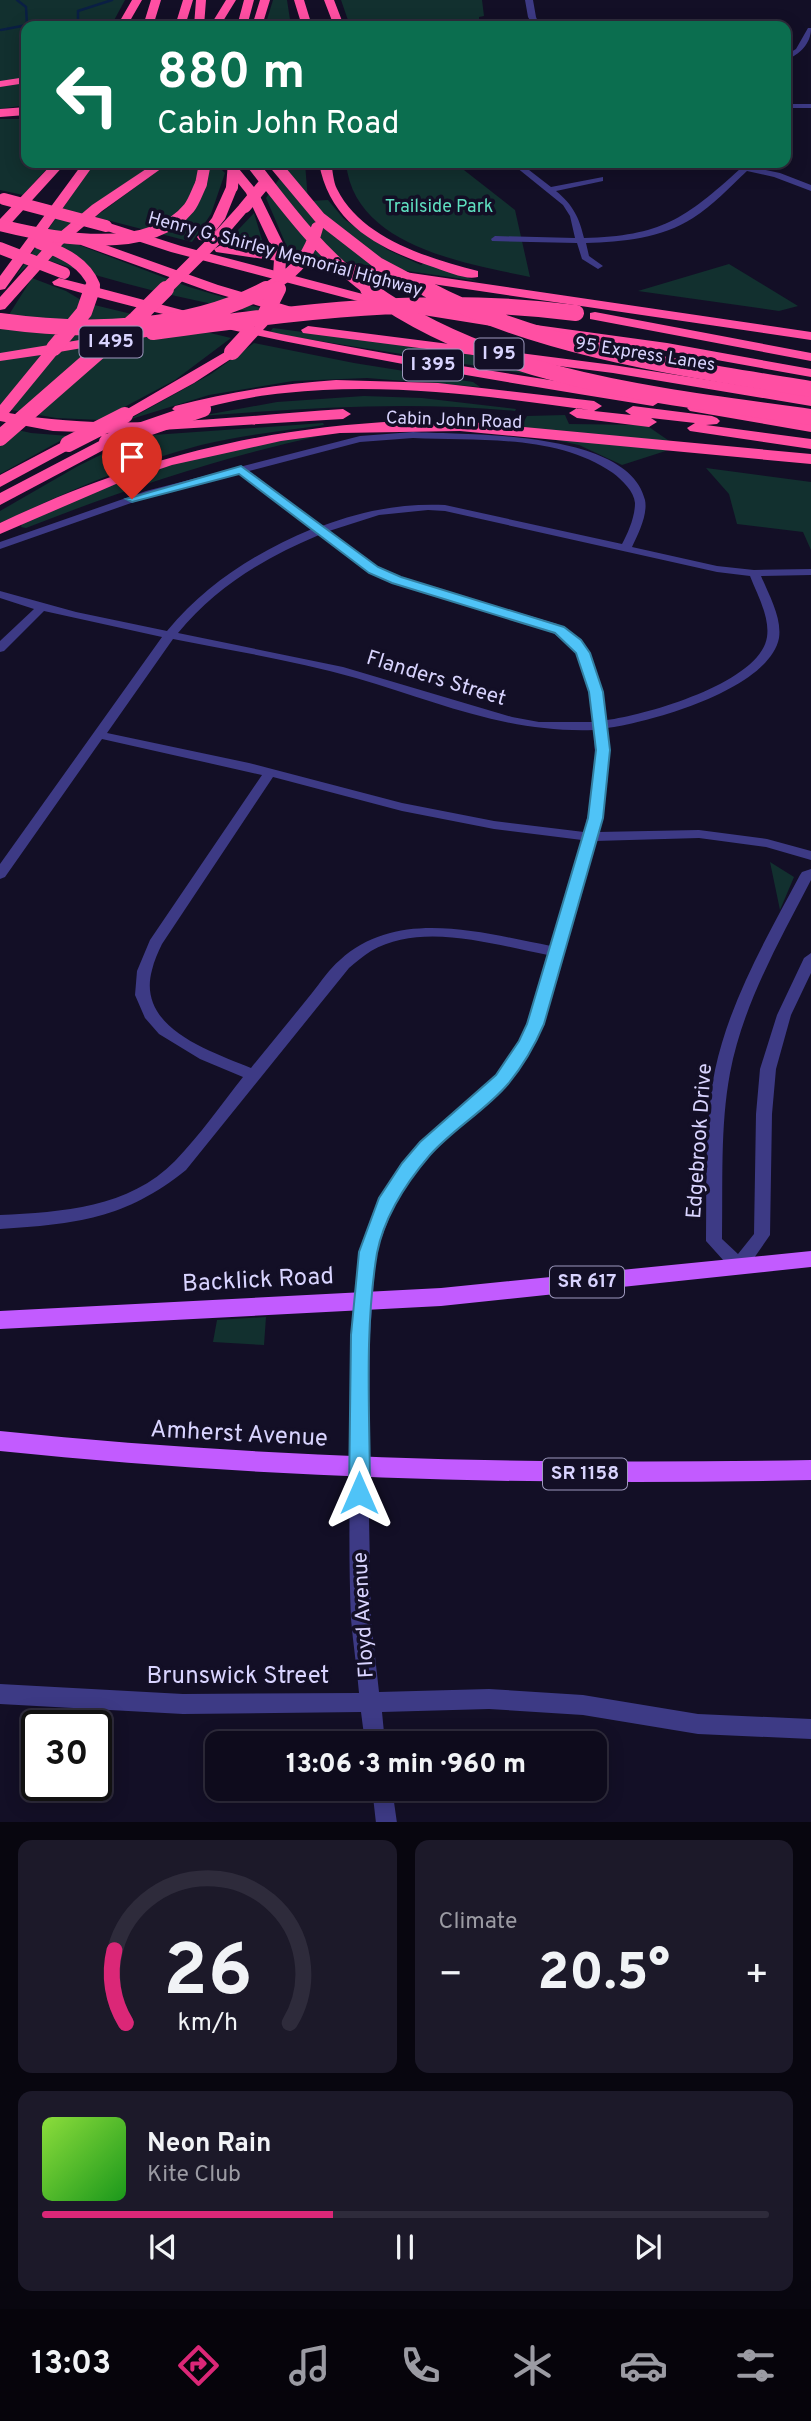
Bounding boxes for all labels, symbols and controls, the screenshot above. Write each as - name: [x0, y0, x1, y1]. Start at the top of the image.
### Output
- text: 880 m: [157, 44, 305, 106]
- icon: left: [42, 49, 133, 140]
- text: Cabin John Road: [157, 105, 400, 145]
- park label: Trailside Park: [385, 196, 493, 219]
- street label: Henry G. Shirley Memorial Highway: [145, 207, 425, 303]
- road number: I 495: [80, 326, 142, 358]
- street label: 95 Express Lanes: [573, 333, 717, 377]
- road number: I 95: [475, 338, 524, 370]
- road number: I 395: [403, 350, 463, 380]
- street label: Cabin John Road: [385, 407, 523, 435]
- pin: [102, 427, 162, 499]
- icon: arrive: [113, 438, 151, 476]
- street label: Flanders Street: [363, 645, 509, 713]
- street label: Edgebrook Drive: [681, 1062, 719, 1220]
- street label: Backlick Road: [181, 1262, 335, 1300]
- road number: SR 617: [550, 1266, 624, 1298]
- street label: Amherst Avenue: [149, 1415, 329, 1455]
- position arrow: [322, 1456, 396, 1530]
- road number: SR 1158: [543, 1458, 627, 1490]
- street label: Floyd Avenue: [347, 1551, 381, 1679]
- street label: Brunswick Street: [147, 1662, 329, 1692]
- speed limit sign: 30: [21, 1710, 112, 1801]
- text: 13:06 · 3 min · 960 m: [286, 1749, 526, 1782]
- text: Climate: [439, 1908, 517, 1937]
- text: 26: [163, 1929, 252, 2021]
- text: 20.5°: [537, 1942, 670, 2008]
- text: −: [439, 1952, 463, 2001]
- text: +: [744, 1952, 769, 2001]
- text: km/h: [177, 2007, 238, 2039]
- text: Neon Rain: [147, 2128, 272, 2161]
- text: Kite Club: [147, 2161, 241, 2190]
- icon: previous: [144, 2228, 182, 2266]
- icon: pause: [386, 2228, 424, 2266]
- icon: next: [629, 2228, 667, 2266]
- icon: directions: [174, 2341, 223, 2390]
- icon: music: [285, 2341, 334, 2390]
- icon: phone: [396, 2341, 445, 2390]
- icon: climate: [508, 2341, 557, 2390]
- icon: car: [619, 2341, 668, 2390]
- icon: filters: [731, 2341, 780, 2390]
- text: 13:03: [31, 2345, 111, 2385]

